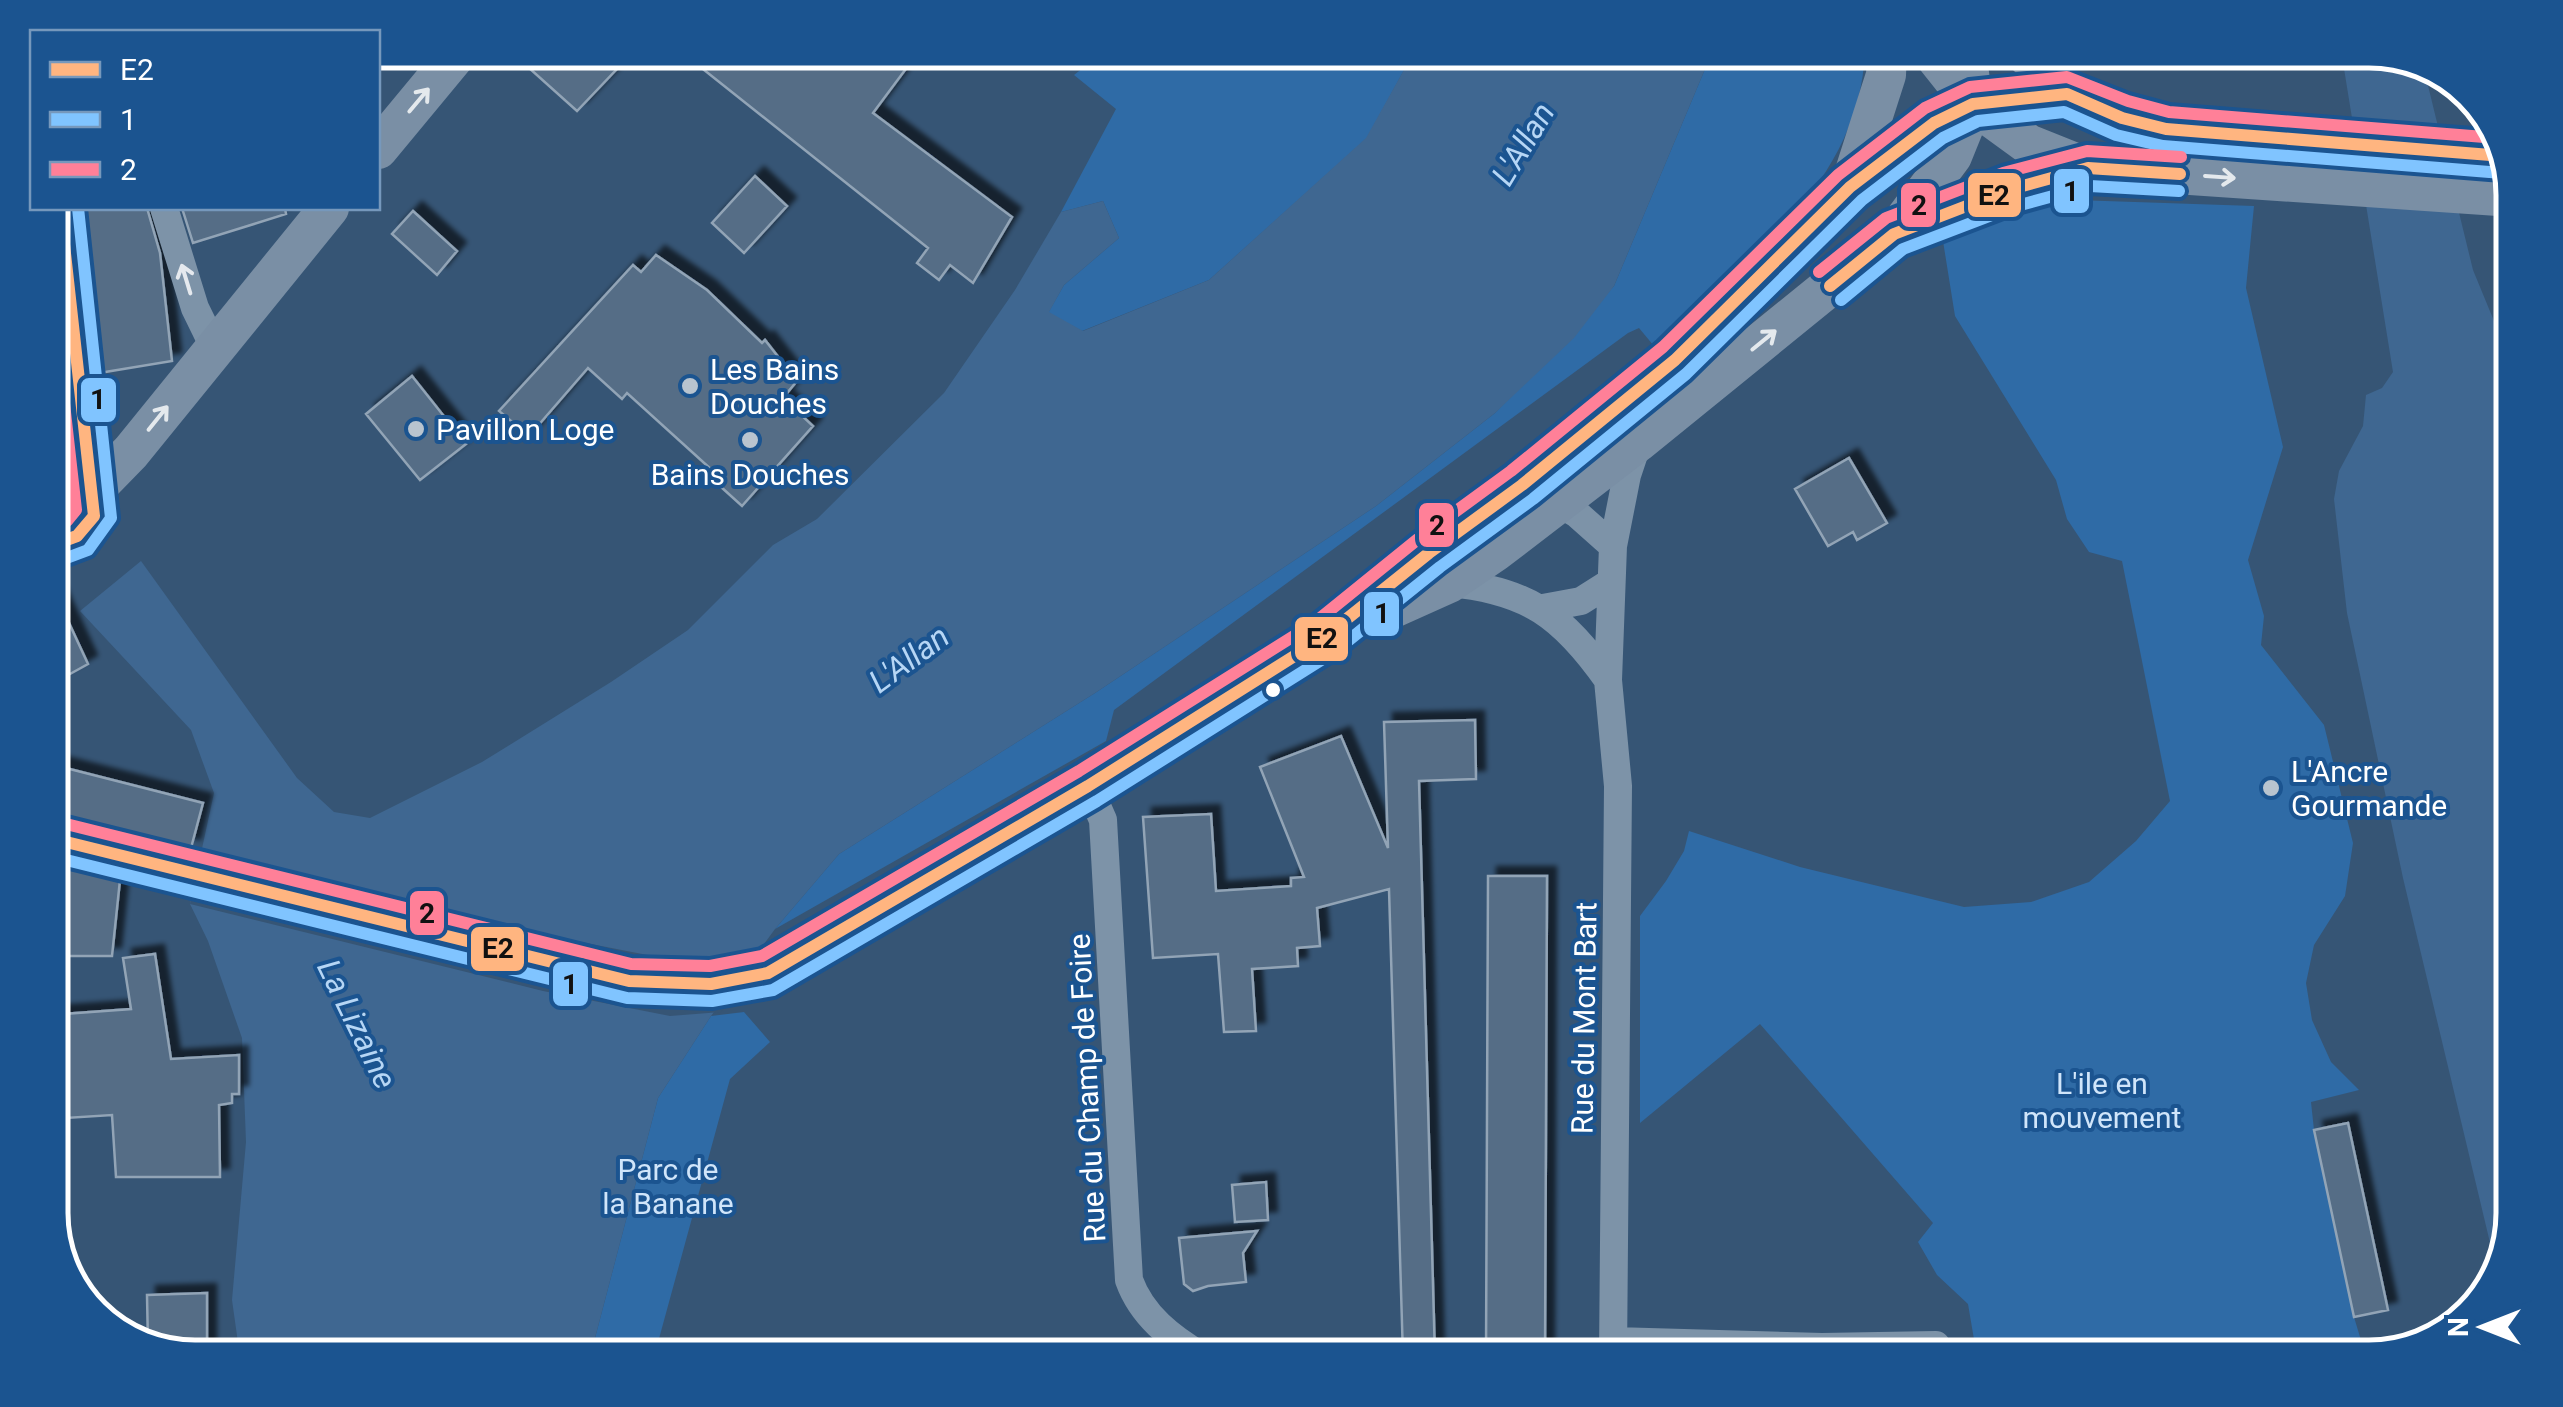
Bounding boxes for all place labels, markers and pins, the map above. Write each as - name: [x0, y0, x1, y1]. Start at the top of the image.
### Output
- place label: Les Bains Douches: [710, 352, 839, 421]
- marker: Les Bains Douches: [679, 375, 701, 397]
- place label: Pavillon Loge: [436, 412, 614, 447]
- marker: Pavillon Loge: [405, 418, 427, 440]
- marker: Bains Douches: [739, 429, 761, 451]
- place label: Bains Douches: [651, 457, 849, 492]
- unlabelled marker: [1263, 680, 1283, 700]
- place label: L'Ancre Gourmande: [2291, 754, 2447, 823]
- marker: L'Ancre Gourmande: [2260, 777, 2282, 799]

